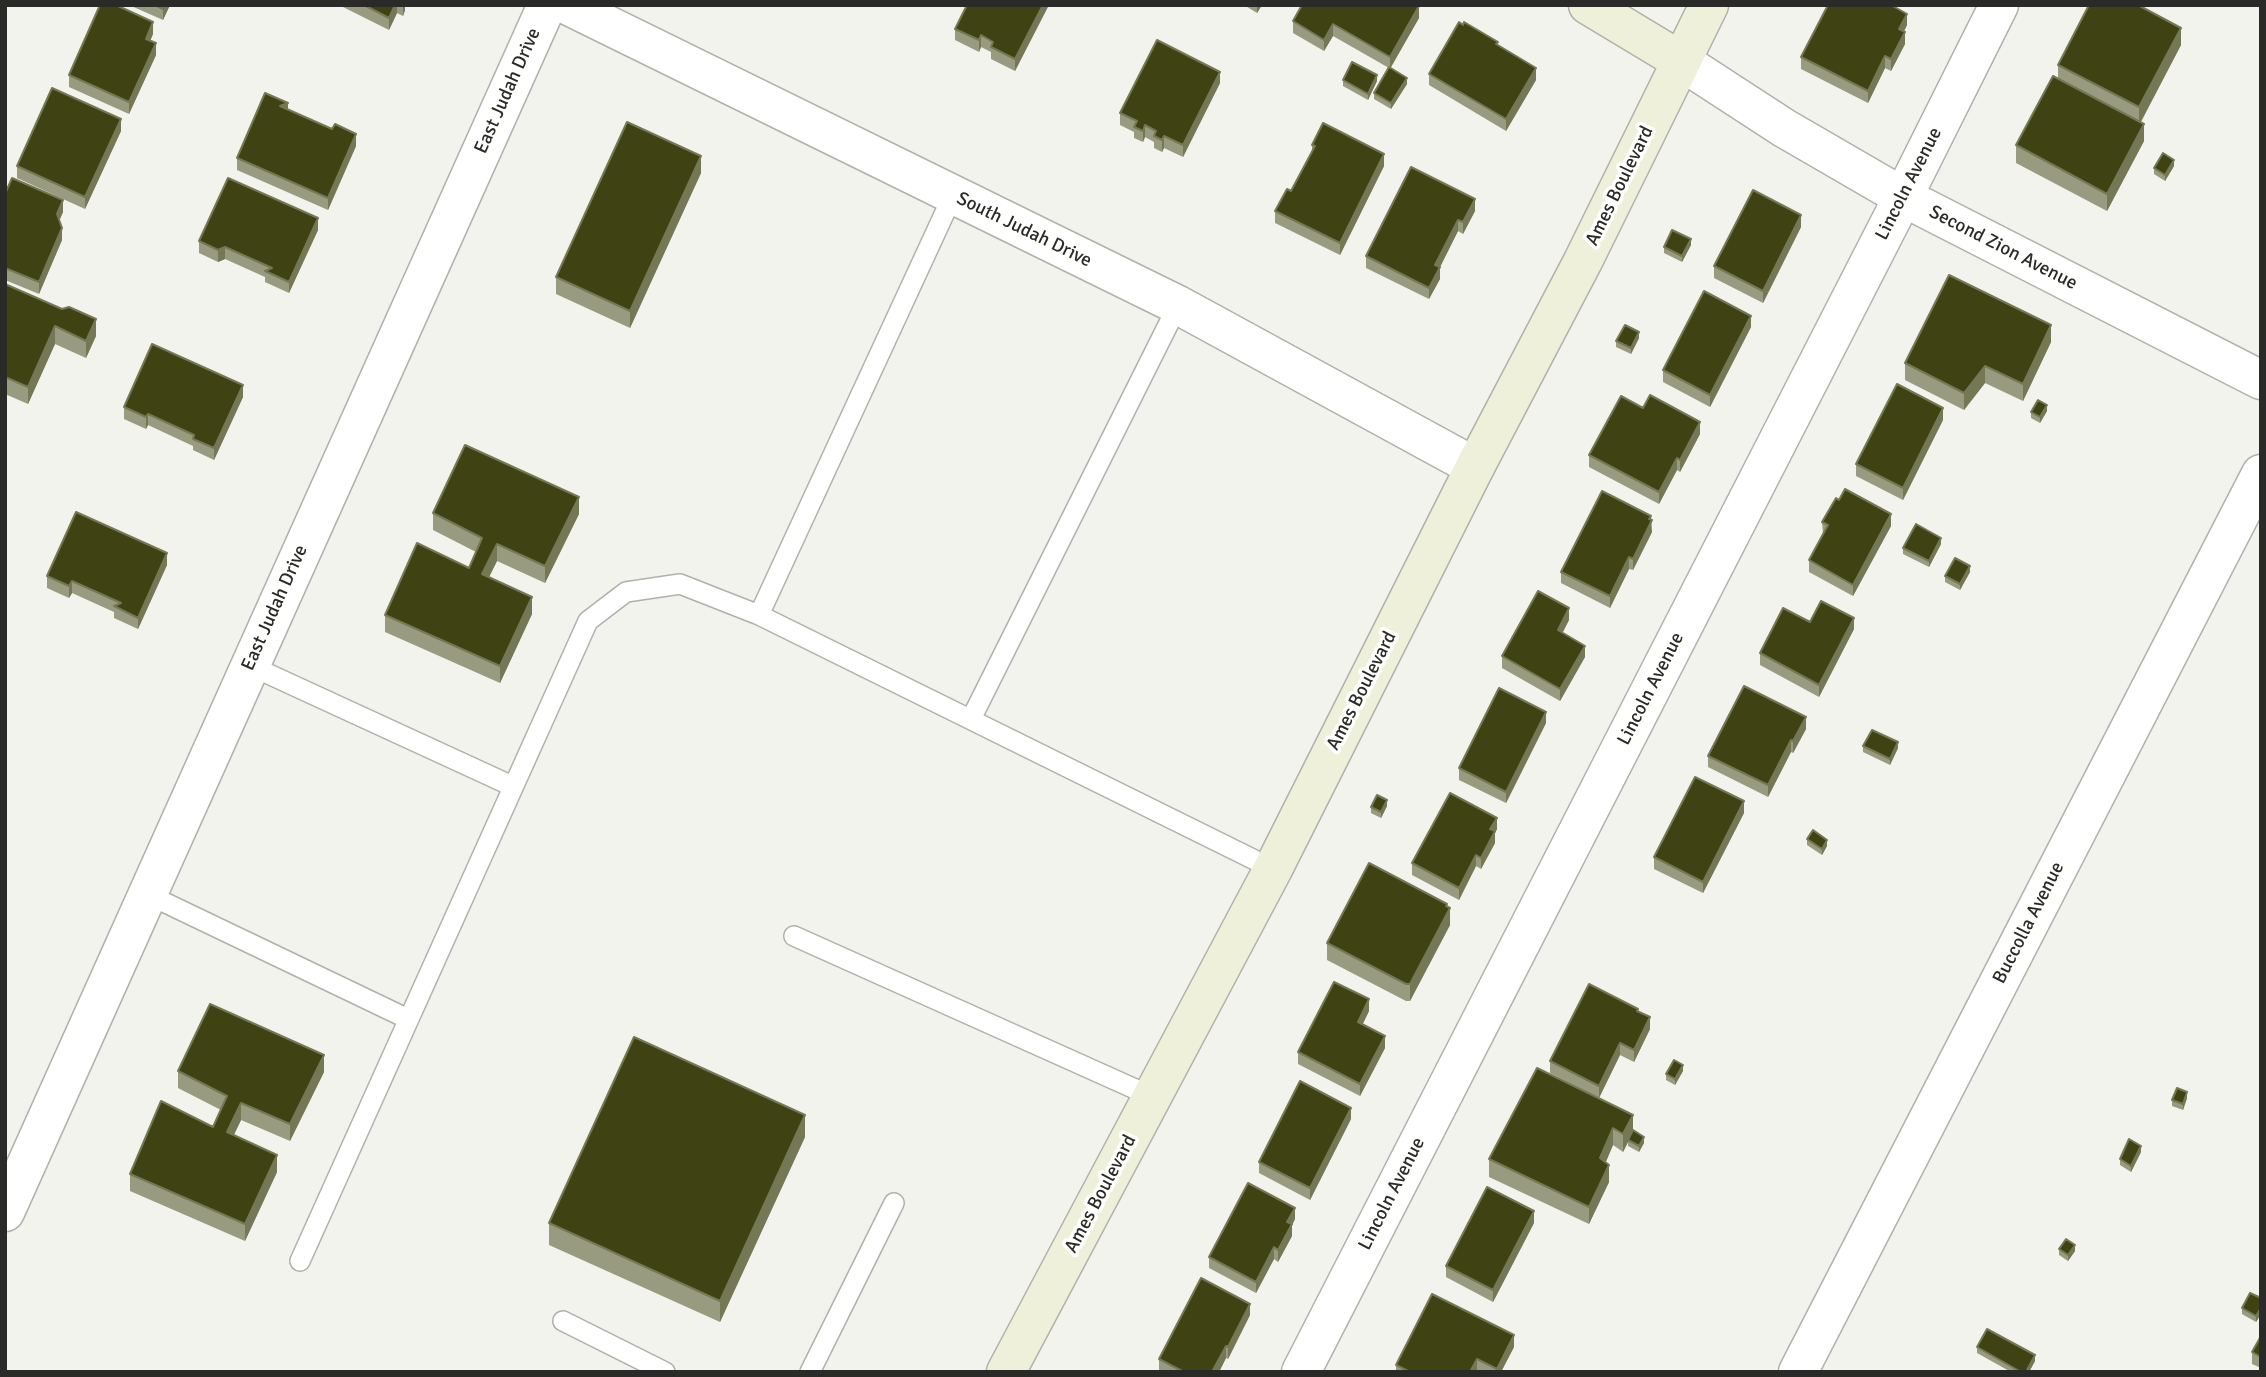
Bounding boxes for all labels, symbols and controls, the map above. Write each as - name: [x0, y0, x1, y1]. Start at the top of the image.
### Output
- street label: East Judah Drive: [470, 25, 546, 157]
- street label: Ames Boulevard: [1581, 122, 1659, 250]
- street label: Lincoln Avenue: [1871, 124, 1947, 244]
- street label: South Judah Drive: [953, 187, 1095, 273]
- street label: Second Zion Avenue: [1925, 201, 2081, 295]
- street label: East Judah Drive: [237, 542, 313, 674]
- street label: Ames Boulevard: [1322, 628, 1402, 754]
- street label: Lincoln Avenue: [1613, 629, 1689, 749]
- street label: Buccolla Avenue: [1989, 858, 2069, 988]
- street label: Ames Boulevard: [1060, 1131, 1142, 1257]
- street label: Lincoln Avenue: [1354, 1134, 1430, 1254]

